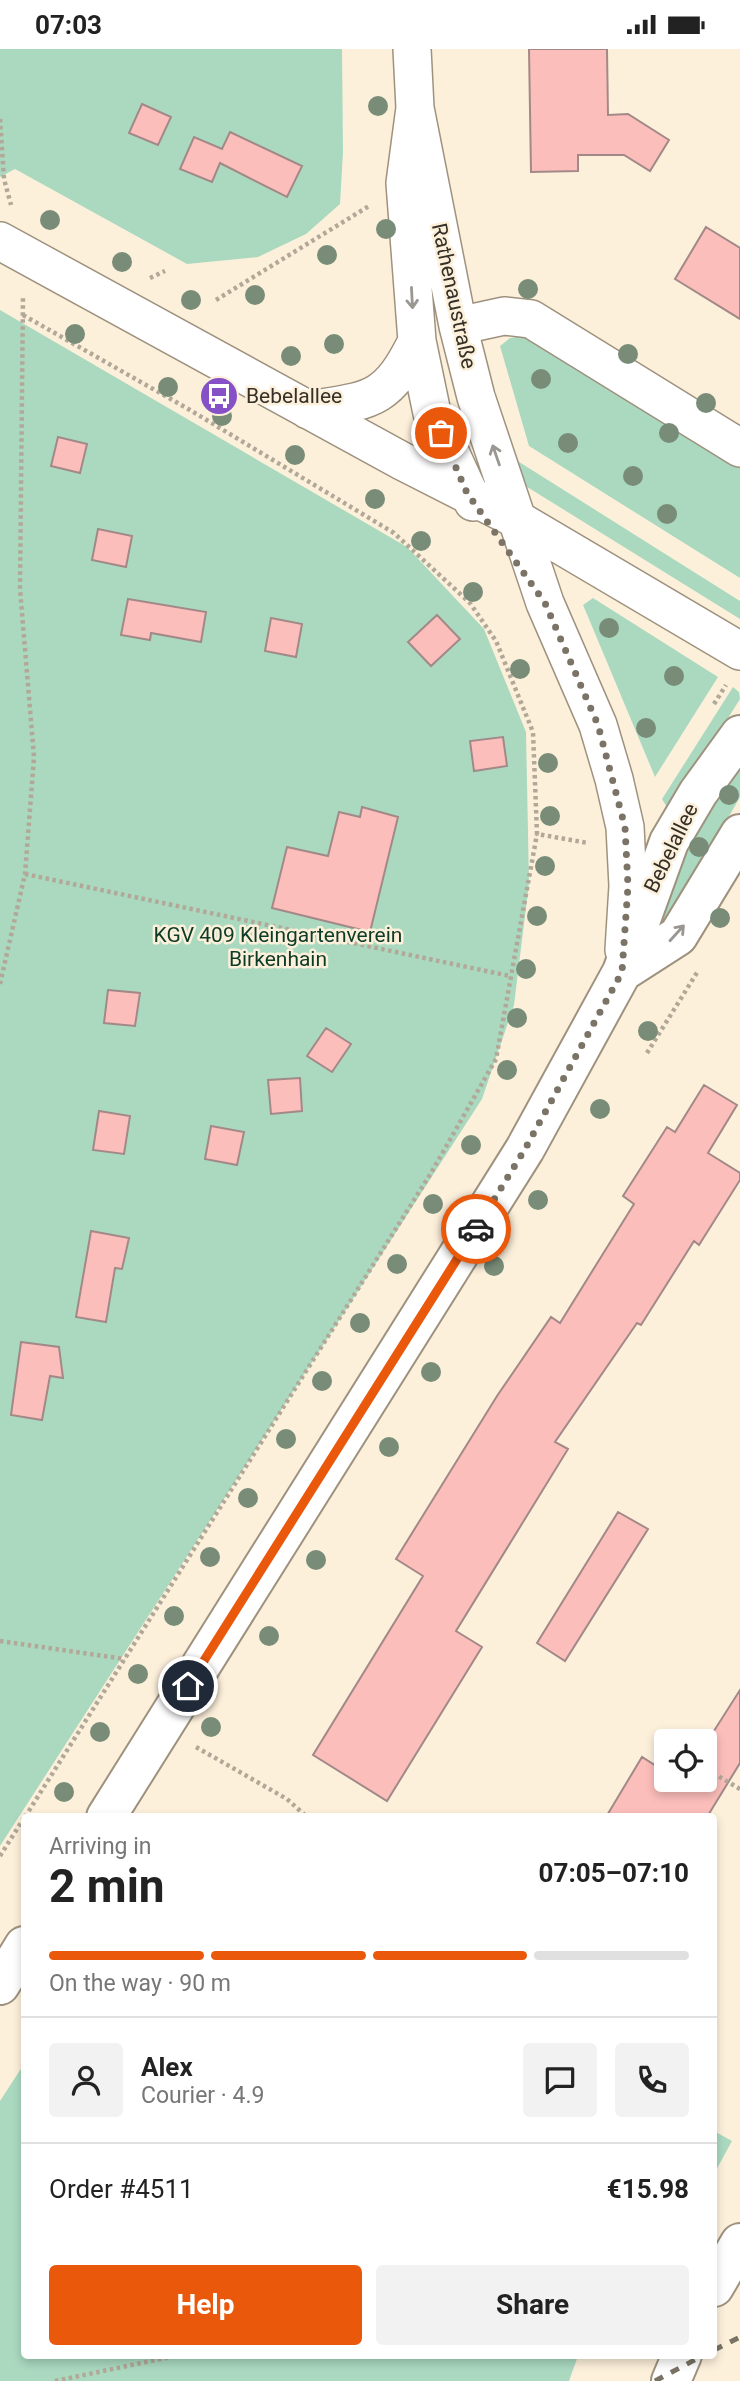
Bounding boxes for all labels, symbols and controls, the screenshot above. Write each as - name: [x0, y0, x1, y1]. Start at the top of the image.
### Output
- text: 07:03: [35, 10, 102, 40]
- street label: Rathenaustraße: [427, 221, 481, 371]
- one-way arrow: [406, 286, 419, 309]
- bus stop icon: Bebelallee: [198, 375, 240, 417]
- place label: Bebelallee: [246, 384, 342, 408]
- pin: [411, 403, 471, 463]
- icon: bag: [422, 414, 460, 452]
- one-way arrow: [489, 445, 501, 467]
- street label: Bebelallee: [639, 800, 703, 896]
- park label: KGV 409 Kleingartenverein Birkenhain: [154, 923, 402, 971]
- one-way arrow: [669, 924, 685, 942]
- courier: [441, 1194, 511, 1264]
- icon: car: [457, 1210, 495, 1248]
- pin: [158, 1656, 218, 1716]
- icon: home: [169, 1667, 207, 1705]
- map controls: [654, 1729, 717, 1792]
- button: locate: [654, 1729, 717, 1792]
- text: Arriving in: [49, 1833, 152, 1860]
- text: 07:05–07:10: [539, 1858, 689, 1888]
- text: 2 min: [49, 1859, 165, 1913]
- text: On the way · 90 m: [49, 1970, 231, 1997]
- button: person: [49, 2043, 123, 2117]
- button: chat: [523, 2043, 597, 2117]
- button: phone: [615, 2043, 689, 2117]
- text: Alex: [141, 2052, 193, 2082]
- text: Courier · 4.9: [141, 2082, 264, 2109]
- text: Order #4511: [49, 2174, 194, 2204]
- text: €15.98: [607, 2174, 689, 2204]
- button: Help: [49, 2265, 362, 2345]
- button: Share: [376, 2265, 689, 2345]

